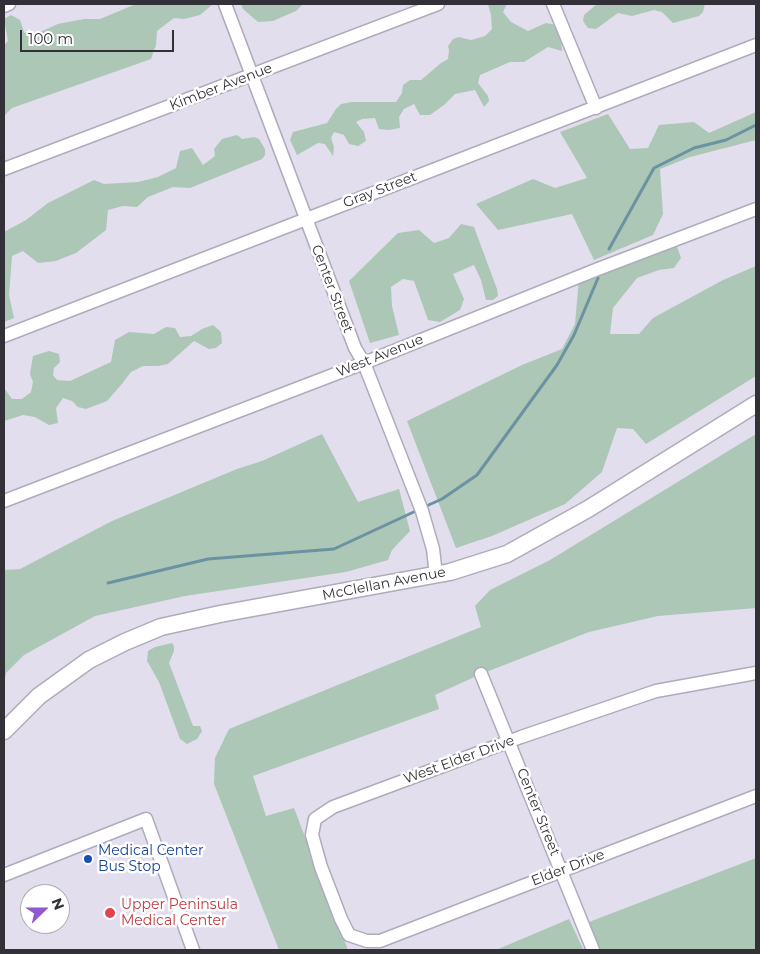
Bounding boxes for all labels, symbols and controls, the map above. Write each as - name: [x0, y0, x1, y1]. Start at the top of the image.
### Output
- scale bar: [22, 20, 176, 52]
- text: 100 m: [28, 29, 73, 48]
- street label: Kimber Avenue: [167, 60, 275, 114]
- street label: Gray Street: [341, 168, 419, 212]
- street label: Center Street: [307, 243, 357, 335]
- street label: West Avenue: [334, 331, 426, 381]
- street label: McClellan Avenue: [321, 564, 447, 604]
- street label: West Elder Drive: [401, 732, 517, 788]
- street label: Center Street: [513, 766, 563, 858]
- place label: Medical Center Bus Stop: [98, 843, 204, 876]
- street label: Elder Drive: [529, 846, 607, 890]
- marker: Medical Center Bus Stop: [82, 853, 94, 865]
- north arrow: [20, 884, 70, 934]
- text: N: [48, 895, 68, 912]
- place label: Upper Peninsula Medical Center: [121, 897, 238, 930]
- marker: Upper Peninsula Medical Center: [103, 906, 117, 920]

